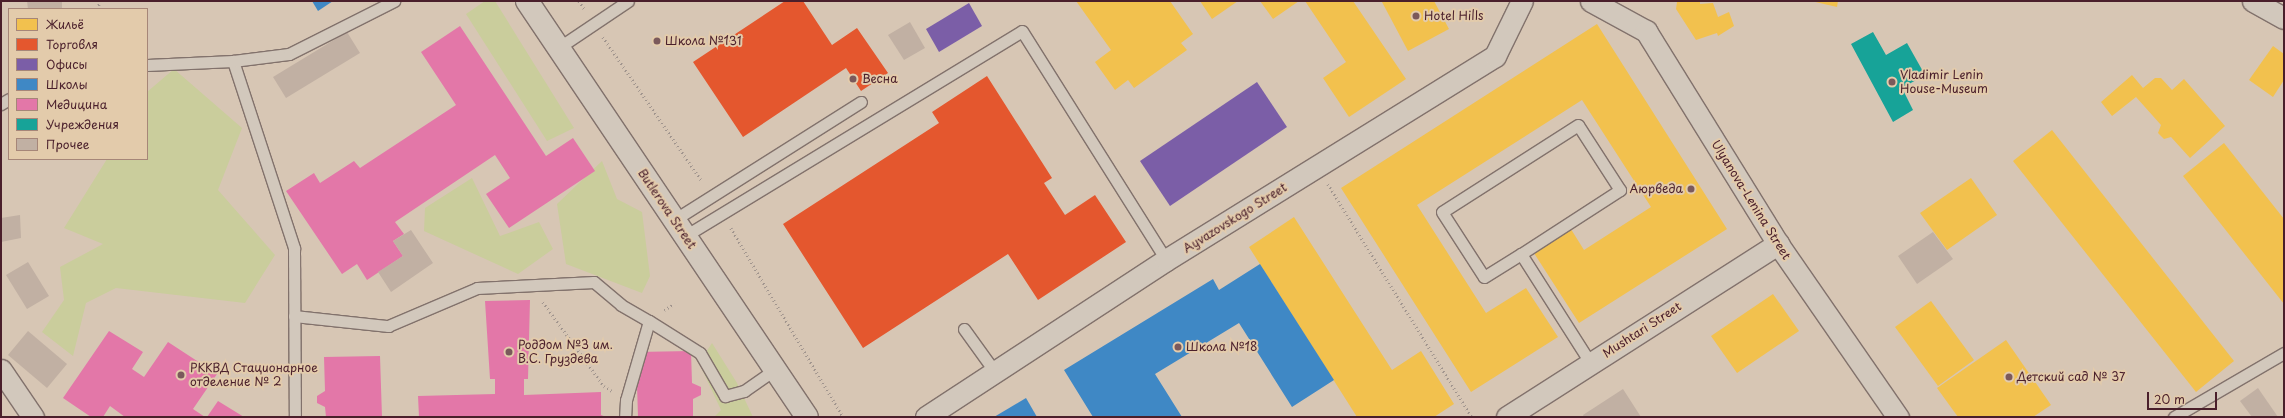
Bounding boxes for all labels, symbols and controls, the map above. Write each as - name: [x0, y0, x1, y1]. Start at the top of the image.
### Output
- legend: [8, 8, 148, 160]
- place label: Hotel Hills: [1424, 9, 1483, 23]
- marker: Hotel Hills: [1411, 11, 1421, 21]
- text: Жильё: [46, 15, 84, 33]
- place label: Школа №131: [665, 34, 742, 48]
- text: Торговля: [46, 35, 98, 53]
- marker: Школа №131: [652, 36, 662, 46]
- text: Офисы: [46, 55, 87, 73]
- place label: Vladimir Lenin House-Museum: [1900, 68, 1988, 96]
- place label: Весна: [862, 72, 898, 86]
- marker: Весна: [847, 73, 859, 85]
- text: Школы: [46, 75, 88, 93]
- marker: Vladimir Lenin House-Museum: [1887, 77, 1897, 87]
- text: Медицина: [46, 95, 107, 113]
- text: Учреждения: [46, 115, 119, 133]
- text: Прочее: [46, 135, 89, 153]
- street label: Ulyanova-Lenina Street: [1708, 138, 1794, 262]
- street label: Butlerova Street: [635, 166, 699, 252]
- street label: Ayvazovskogo Street: [1180, 180, 1290, 256]
- place label: Аюрведа: [1629, 182, 1683, 196]
- marker: Аюрведа: [1686, 184, 1696, 194]
- street label: Mushtari Street: [1600, 299, 1684, 361]
- place label: Роддом №3 им. В.С. Груздева: [518, 338, 613, 366]
- place label: Школа №18: [1186, 340, 1258, 354]
- marker: Школа №18: [1173, 342, 1183, 352]
- marker: Роддом №3 им. В.С. Груздева: [503, 346, 515, 358]
- place label: РККВД Стационарное отделение № 2: [190, 361, 319, 389]
- marker: РККВД Стационарное отделение № 2: [175, 369, 187, 381]
- place label: Детский сад № 37: [2017, 370, 2126, 384]
- marker: Детский сад № 37: [2004, 372, 2014, 382]
- scale bar: [2149, 384, 2219, 410]
- text: 20 m: [2154, 390, 2185, 408]

